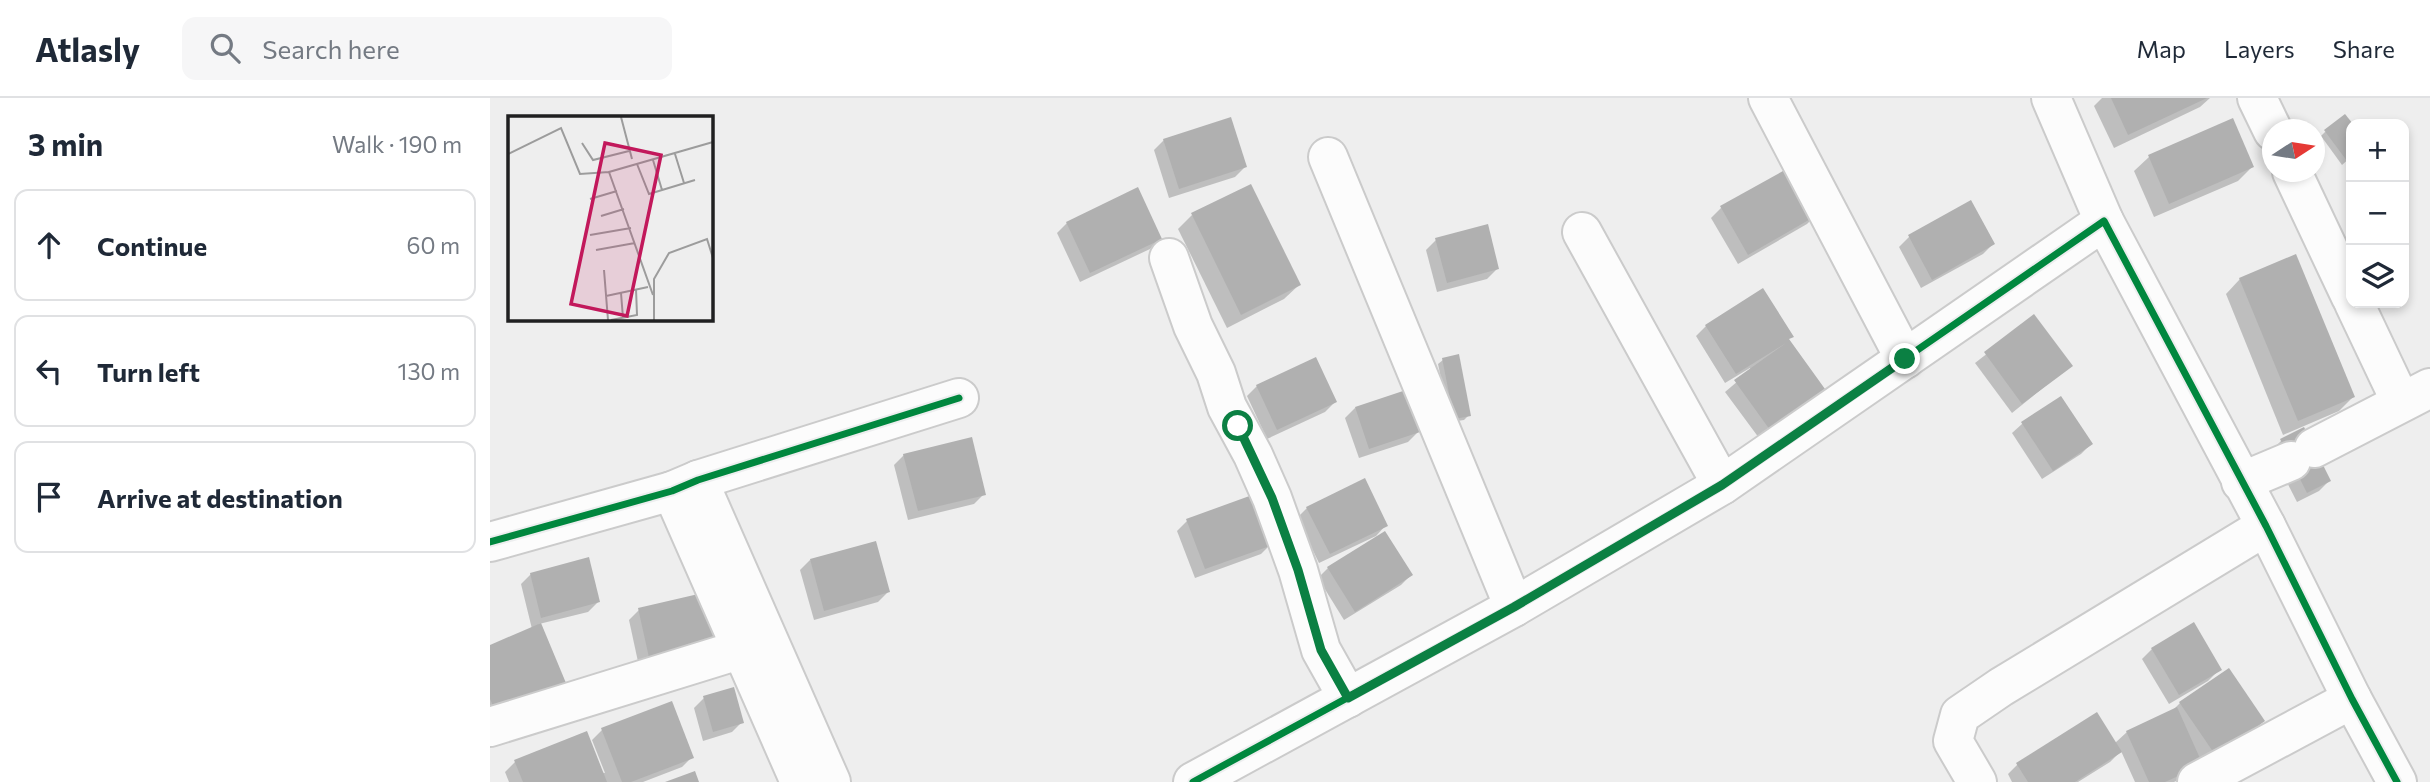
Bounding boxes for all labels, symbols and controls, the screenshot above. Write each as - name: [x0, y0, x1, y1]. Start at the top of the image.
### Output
- search box: [182, 17, 672, 80]
- text: Atlasly: [35, 28, 140, 69]
- icon: search: [206, 29, 244, 67]
- text: Search here: [262, 33, 400, 64]
- text: Map: [2137, 34, 2186, 63]
- text: Layers: [2224, 34, 2295, 63]
- text: Share: [2333, 34, 2395, 63]
- inset map: [508, 116, 712, 320]
- north arrow: [2262, 119, 2325, 182]
- map controls: [2346, 119, 2409, 308]
- button: +: [2346, 119, 2409, 182]
- text: 3 min: [28, 125, 103, 162]
- text: Walk · 190 m: [332, 130, 462, 158]
- button: −: [2346, 182, 2409, 245]
- icon: ahead: [30, 226, 68, 264]
- text: Continue: [97, 230, 207, 261]
- text: 60 m: [407, 231, 460, 259]
- button: layers: [2346, 245, 2409, 308]
- route end: [1889, 343, 1920, 374]
- icon: left: [30, 352, 68, 390]
- text: Turn left: [97, 356, 200, 387]
- text: 130 m: [398, 357, 460, 385]
- route start: [1222, 410, 1253, 441]
- icon: arrive: [30, 478, 68, 516]
- text: Arrive at destination: [97, 482, 343, 513]

